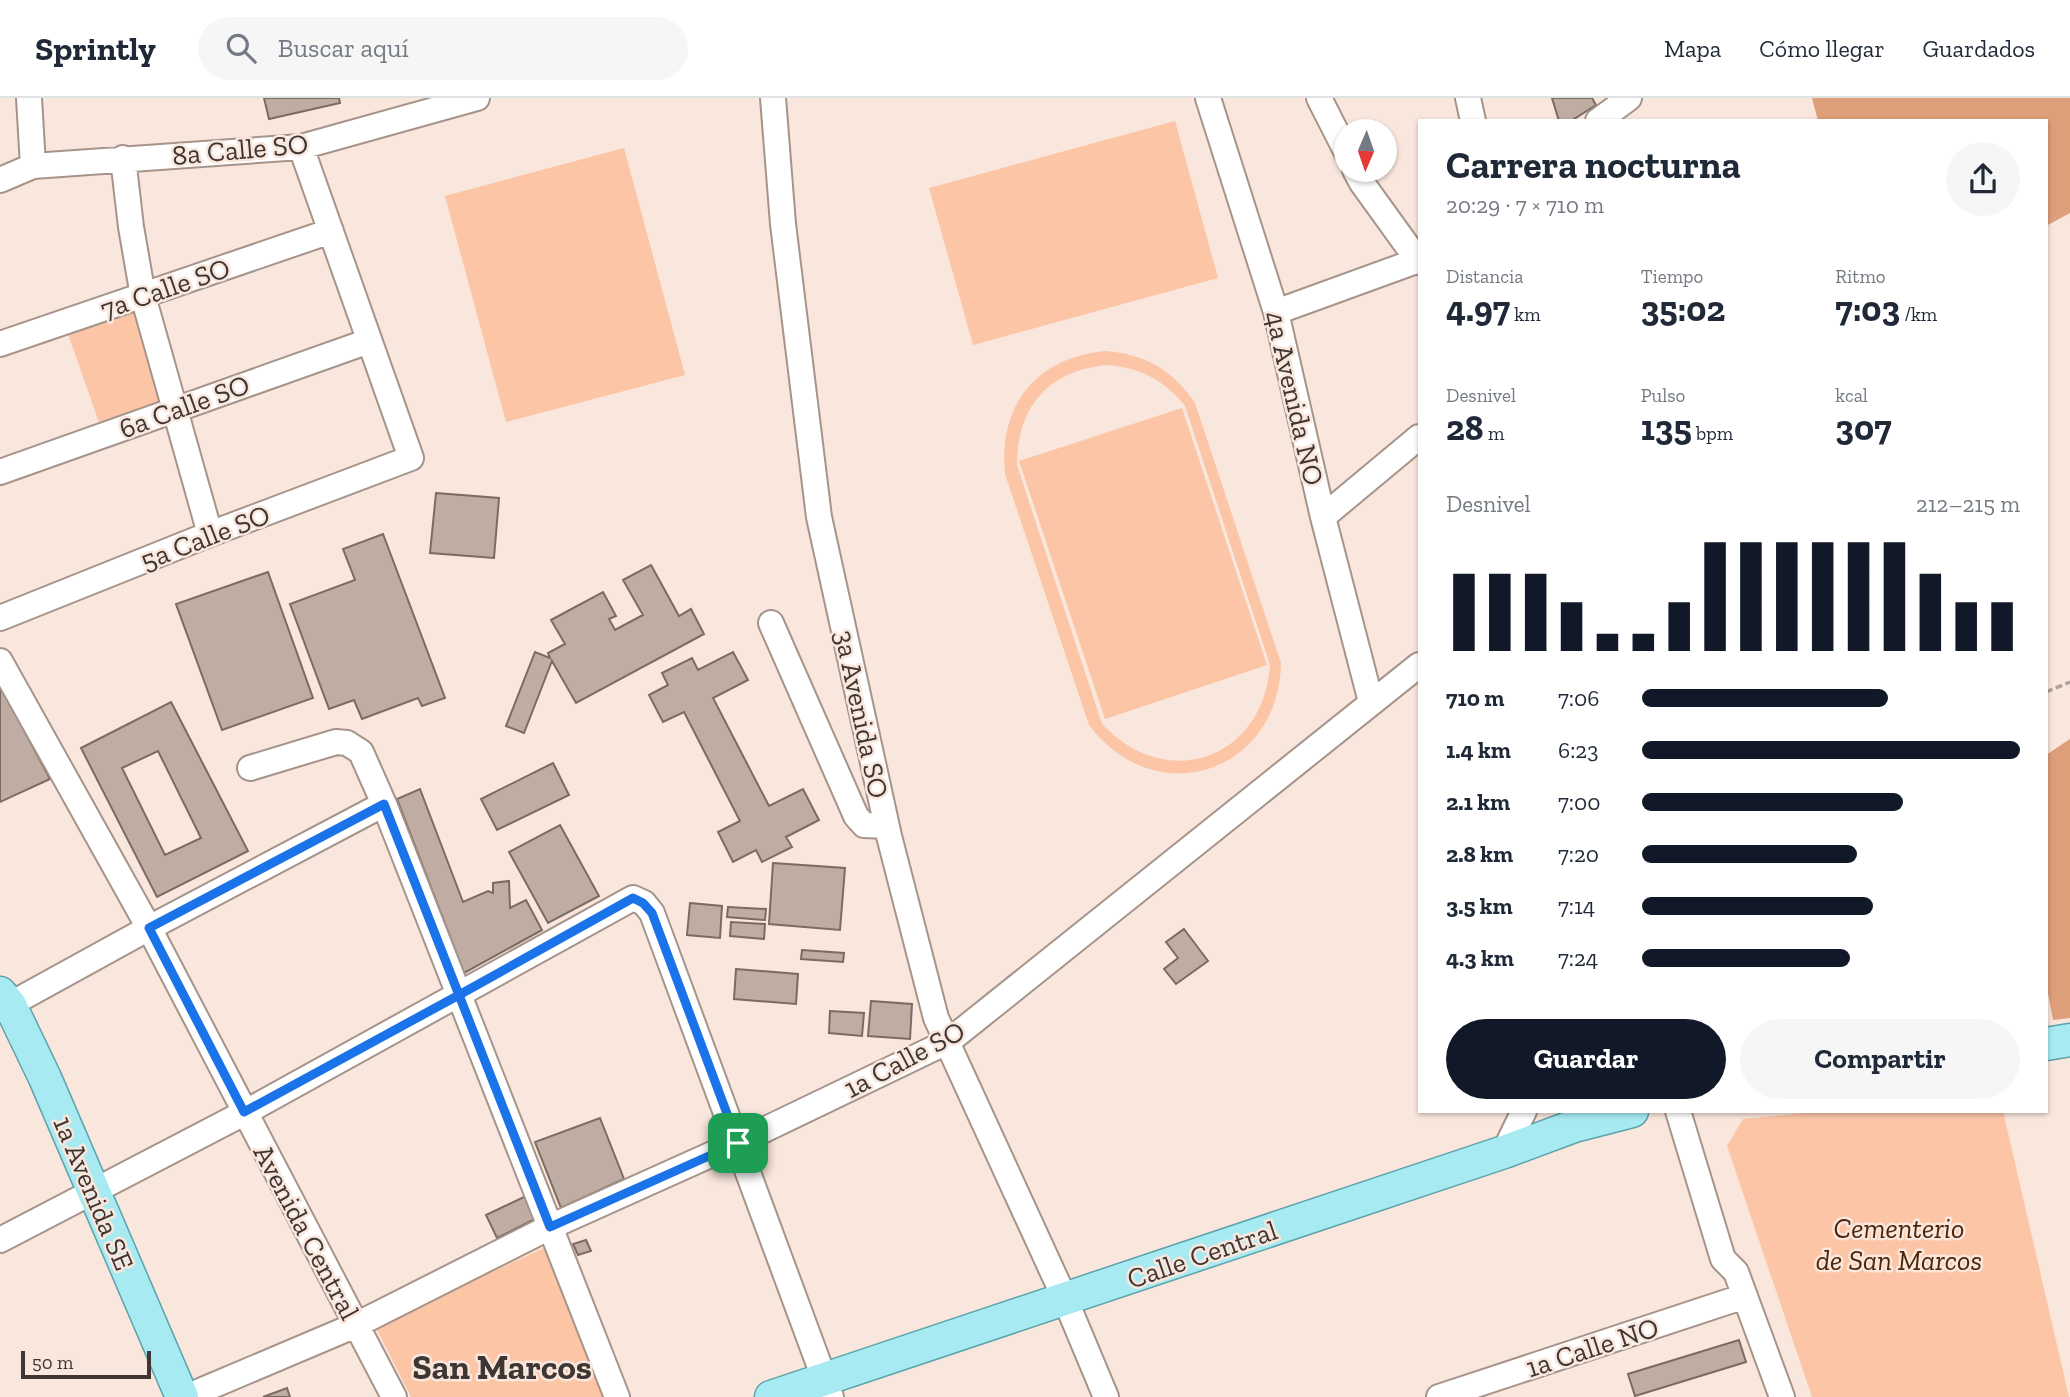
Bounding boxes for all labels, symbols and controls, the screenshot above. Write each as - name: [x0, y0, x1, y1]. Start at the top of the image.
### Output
- search box: [198, 17, 688, 80]
- text: Sprintly: [35, 29, 156, 68]
- icon: search: [222, 29, 260, 67]
- text: Buscar aquí: [278, 32, 409, 64]
- text: Mapa: [1664, 34, 1721, 63]
- text: Cómo llegar: [1759, 34, 1885, 63]
- text: Guardados: [1923, 34, 2035, 63]
- north arrow: [1334, 119, 1396, 182]
- map controls: [1334, 119, 1397, 182]
- street label: 8a Calle SO: [171, 127, 309, 172]
- text: Carrera nocturna: [1446, 142, 1741, 188]
- button: share: [1946, 142, 2020, 216]
- text: 20:29 · 7 × 710 m: [1446, 191, 1604, 219]
- street label: 7a Calle SO: [96, 251, 234, 326]
- text: Distancia: [1446, 265, 1523, 288]
- text: Tiempo: [1641, 265, 1703, 288]
- text: Ritmo: [1835, 265, 1886, 288]
- text: 4.97: [1446, 288, 1510, 330]
- text: 35:02: [1641, 288, 1725, 330]
- text: 7:03: [1835, 288, 1900, 330]
- text: km: [1510, 303, 1541, 326]
- text: /km: [1900, 303, 1937, 326]
- street label: 4a Avenida NO: [1258, 308, 1331, 488]
- street label: 6a Calle SO: [115, 368, 254, 445]
- text: Desnivel: [1446, 384, 1516, 407]
- text: Pulso: [1641, 384, 1685, 407]
- text: kcal: [1835, 384, 1868, 407]
- text: 28: [1446, 407, 1484, 449]
- text: 135: [1641, 407, 1692, 449]
- text: 307: [1835, 407, 1891, 449]
- text: m: [1484, 422, 1504, 445]
- text: bpm: [1692, 422, 1733, 445]
- text: Desnivel: [1446, 490, 1531, 518]
- text: 212–215 m: [1916, 490, 2020, 518]
- street label: 5a Calle SO: [136, 498, 274, 577]
- street label: 3a Avenida SO: [828, 627, 895, 801]
- text: 710 m: [1446, 684, 1504, 712]
- text: 7:06: [1558, 684, 1599, 712]
- text: 1.4 km: [1446, 736, 1511, 764]
- text: 6:23: [1558, 736, 1598, 764]
- text: 2.1 km: [1446, 788, 1510, 816]
- text: 7:00: [1558, 788, 1600, 816]
- text: 2.8 km: [1446, 840, 1513, 868]
- text: 7:20: [1558, 840, 1599, 868]
- text: 3.5 km: [1446, 892, 1513, 920]
- text: 7:14: [1558, 892, 1595, 920]
- text: 4.3 km: [1446, 944, 1514, 972]
- text: 7:24: [1558, 944, 1598, 972]
- street label: 1a Calle SO: [838, 1014, 970, 1105]
- button: Guardar: [1446, 1019, 1726, 1099]
- button: Compartir: [1740, 1019, 2020, 1099]
- street label: 1a Avenida SE: [46, 1111, 141, 1275]
- pin: [708, 1113, 768, 1173]
- icon: arrive: [719, 1124, 757, 1162]
- street label: Avenida Central: [247, 1139, 367, 1325]
- park label: Cementerio de San Marcos: [1816, 1212, 1982, 1277]
- street label: Calle Central: [1123, 1213, 1281, 1296]
- street label: 1a Calle NO: [1522, 1311, 1663, 1384]
- district label: San Marcos: [412, 1346, 592, 1388]
- scale bar: [21, 1348, 150, 1380]
- text: 50 m: [32, 1351, 73, 1374]

